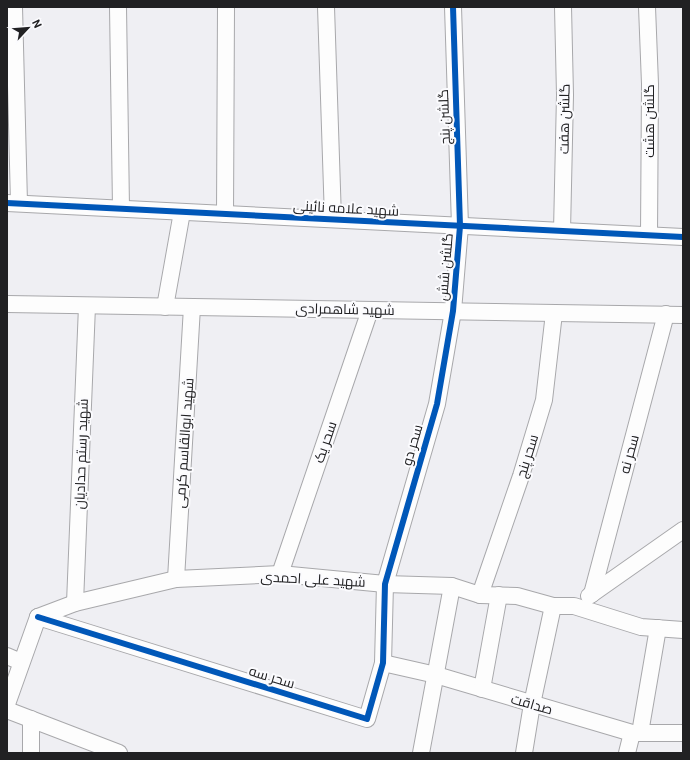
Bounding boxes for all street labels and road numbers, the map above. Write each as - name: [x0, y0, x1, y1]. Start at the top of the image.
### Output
- street label: گلشن هفت: [555, 84, 573, 154]
- street label: گلشن هشت: [641, 84, 657, 158]
- street label: گلشن پنج: [435, 89, 455, 145]
- street label: شهید علامه‌ نائینی: [292, 197, 400, 219]
- street label: گلشن شش: [434, 233, 456, 301]
- street label: شهید شاهمرادی: [295, 300, 395, 318]
- street label: شهید ابوالقاسم کرمی: [171, 377, 199, 509]
- street label: شهید رستم حدادیان: [71, 398, 93, 510]
- street label: سحر یک: [310, 419, 340, 465]
- street label: سحر دو: [399, 423, 425, 467]
- street label: سحر پنج: [513, 432, 543, 480]
- street label: سحر نه: [616, 433, 642, 475]
- street label: شهید علی احمدی: [260, 568, 366, 590]
- street label: سحر سه: [247, 662, 297, 692]
- street label: صداقت: [509, 690, 555, 718]

